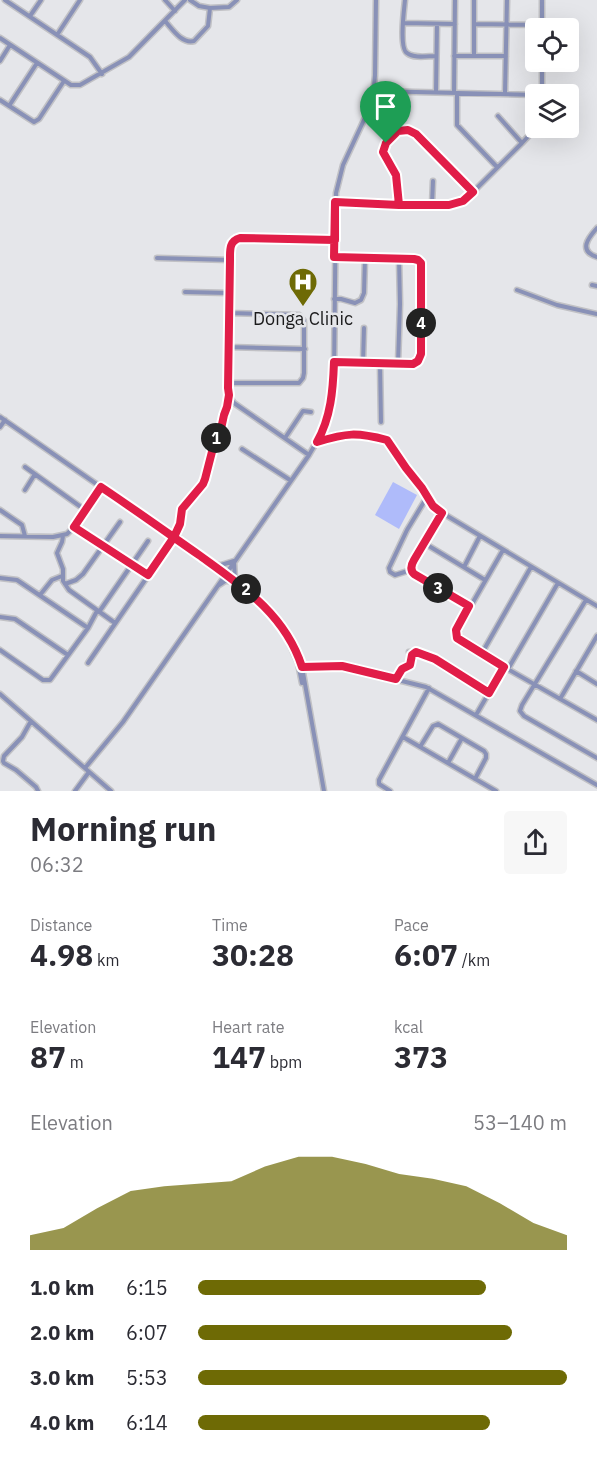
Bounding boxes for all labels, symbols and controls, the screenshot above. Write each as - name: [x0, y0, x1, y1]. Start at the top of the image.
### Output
- map controls: [525, 18, 579, 138]
- button: locate: [525, 18, 579, 72]
- pin: [360, 81, 411, 143]
- button: layers: [525, 84, 579, 138]
- icon: arrive: [369, 90, 402, 123]
- hospital icon: Donga Clinic: [287, 266, 319, 308]
- place label: Donga Clinic: [253, 307, 353, 330]
- pin: 4: [406, 308, 436, 338]
- text: 4: [416, 313, 426, 333]
- pin: 1: [201, 423, 231, 453]
- text: 1: [211, 428, 221, 448]
- pin: 3: [423, 573, 453, 603]
- pin: 2: [231, 574, 261, 604]
- text: 3: [433, 578, 443, 598]
- text: 2: [241, 579, 251, 599]
- text: Morning run: [30, 807, 216, 850]
- button: share: [504, 811, 567, 874]
- text: 06:32: [30, 851, 84, 878]
- text: Distance: [30, 915, 92, 935]
- text: Time: [212, 915, 248, 935]
- text: Pace: [394, 915, 429, 935]
- text: 4.98: [30, 935, 93, 974]
- text: 30:28: [212, 935, 294, 974]
- text: 6:07: [394, 935, 458, 974]
- text: km: [93, 950, 120, 970]
- text: /km: [458, 950, 490, 970]
- text: Elevation: [30, 1017, 96, 1037]
- text: Heart rate: [212, 1017, 285, 1037]
- text: kcal: [394, 1017, 423, 1037]
- text: 87: [30, 1037, 66, 1076]
- text: 147: [212, 1037, 266, 1076]
- text: 373: [394, 1037, 448, 1076]
- text: m: [66, 1052, 84, 1072]
- text: bpm: [266, 1052, 302, 1072]
- text: Elevation: [30, 1109, 113, 1136]
- text: 53–140 m: [473, 1109, 567, 1136]
- text: 1.0 km: [30, 1274, 94, 1301]
- text: 6:15: [126, 1274, 168, 1301]
- text: 2.0 km: [30, 1319, 94, 1346]
- text: 6:07: [126, 1319, 168, 1346]
- text: 3.0 km: [30, 1364, 94, 1391]
- text: 5:53: [126, 1364, 168, 1391]
- text: 4.0 km: [30, 1409, 94, 1436]
- text: 6:14: [126, 1409, 168, 1436]

